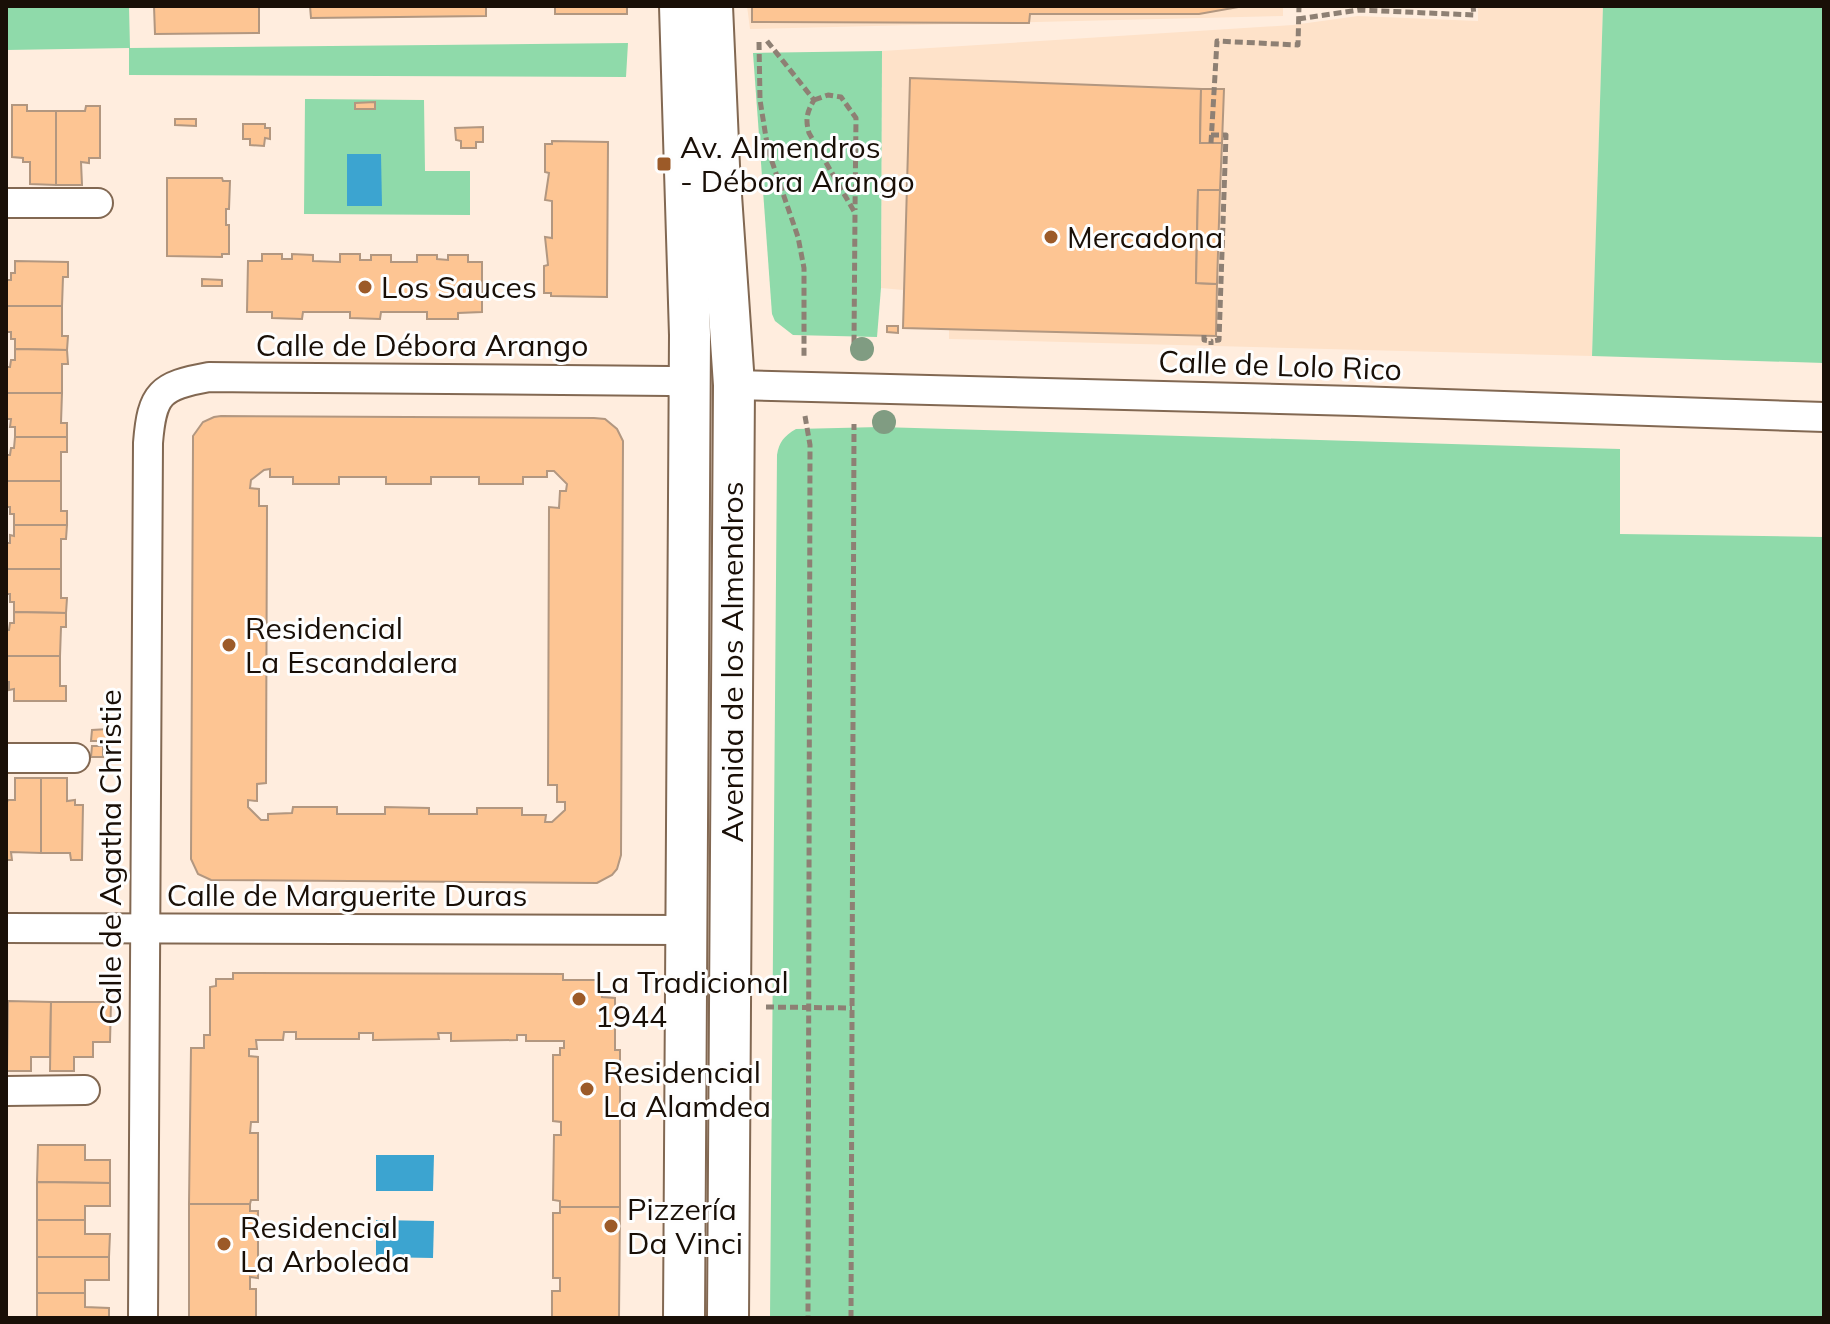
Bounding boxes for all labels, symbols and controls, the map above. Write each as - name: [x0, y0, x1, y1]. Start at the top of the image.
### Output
- place label: Av. Almendros - Débora Arango: [680, 128, 915, 200]
- marker: Av. Almendros - Débora Arango: [655, 155, 673, 173]
- place label: Mercadona: [1067, 218, 1223, 256]
- marker: Mercadona: [1042, 228, 1060, 246]
- place label: Los Sauces: [381, 268, 537, 306]
- marker: Los Sauces: [356, 278, 374, 296]
- street label: Calle de Débora Arango: [256, 326, 588, 364]
- street label: Calle de Lolo Rico: [1158, 342, 1402, 388]
- street label: Avenida de los Almendros: [713, 481, 751, 843]
- place label: Residencial La Escandalera: [245, 609, 458, 681]
- marker: Residencial La Escandalera: [220, 636, 238, 654]
- street label: Calle de Agatha Christie: [91, 689, 129, 1025]
- street label: Calle de Marguerite Duras: [167, 876, 527, 914]
- place label: La Tradicional 1944: [595, 963, 789, 1035]
- marker: La Tradicional 1944: [570, 990, 588, 1008]
- place label: Residencial La Alamdea: [603, 1053, 771, 1125]
- marker: Residencial La Alamdea: [578, 1080, 596, 1098]
- place label: Pizzería Da Vinci: [627, 1190, 743, 1262]
- place label: Residencial La Arboleda: [240, 1208, 410, 1280]
- marker: Pizzería Da Vinci: [602, 1217, 620, 1235]
- marker: Residencial La Arboleda: [215, 1235, 233, 1253]

